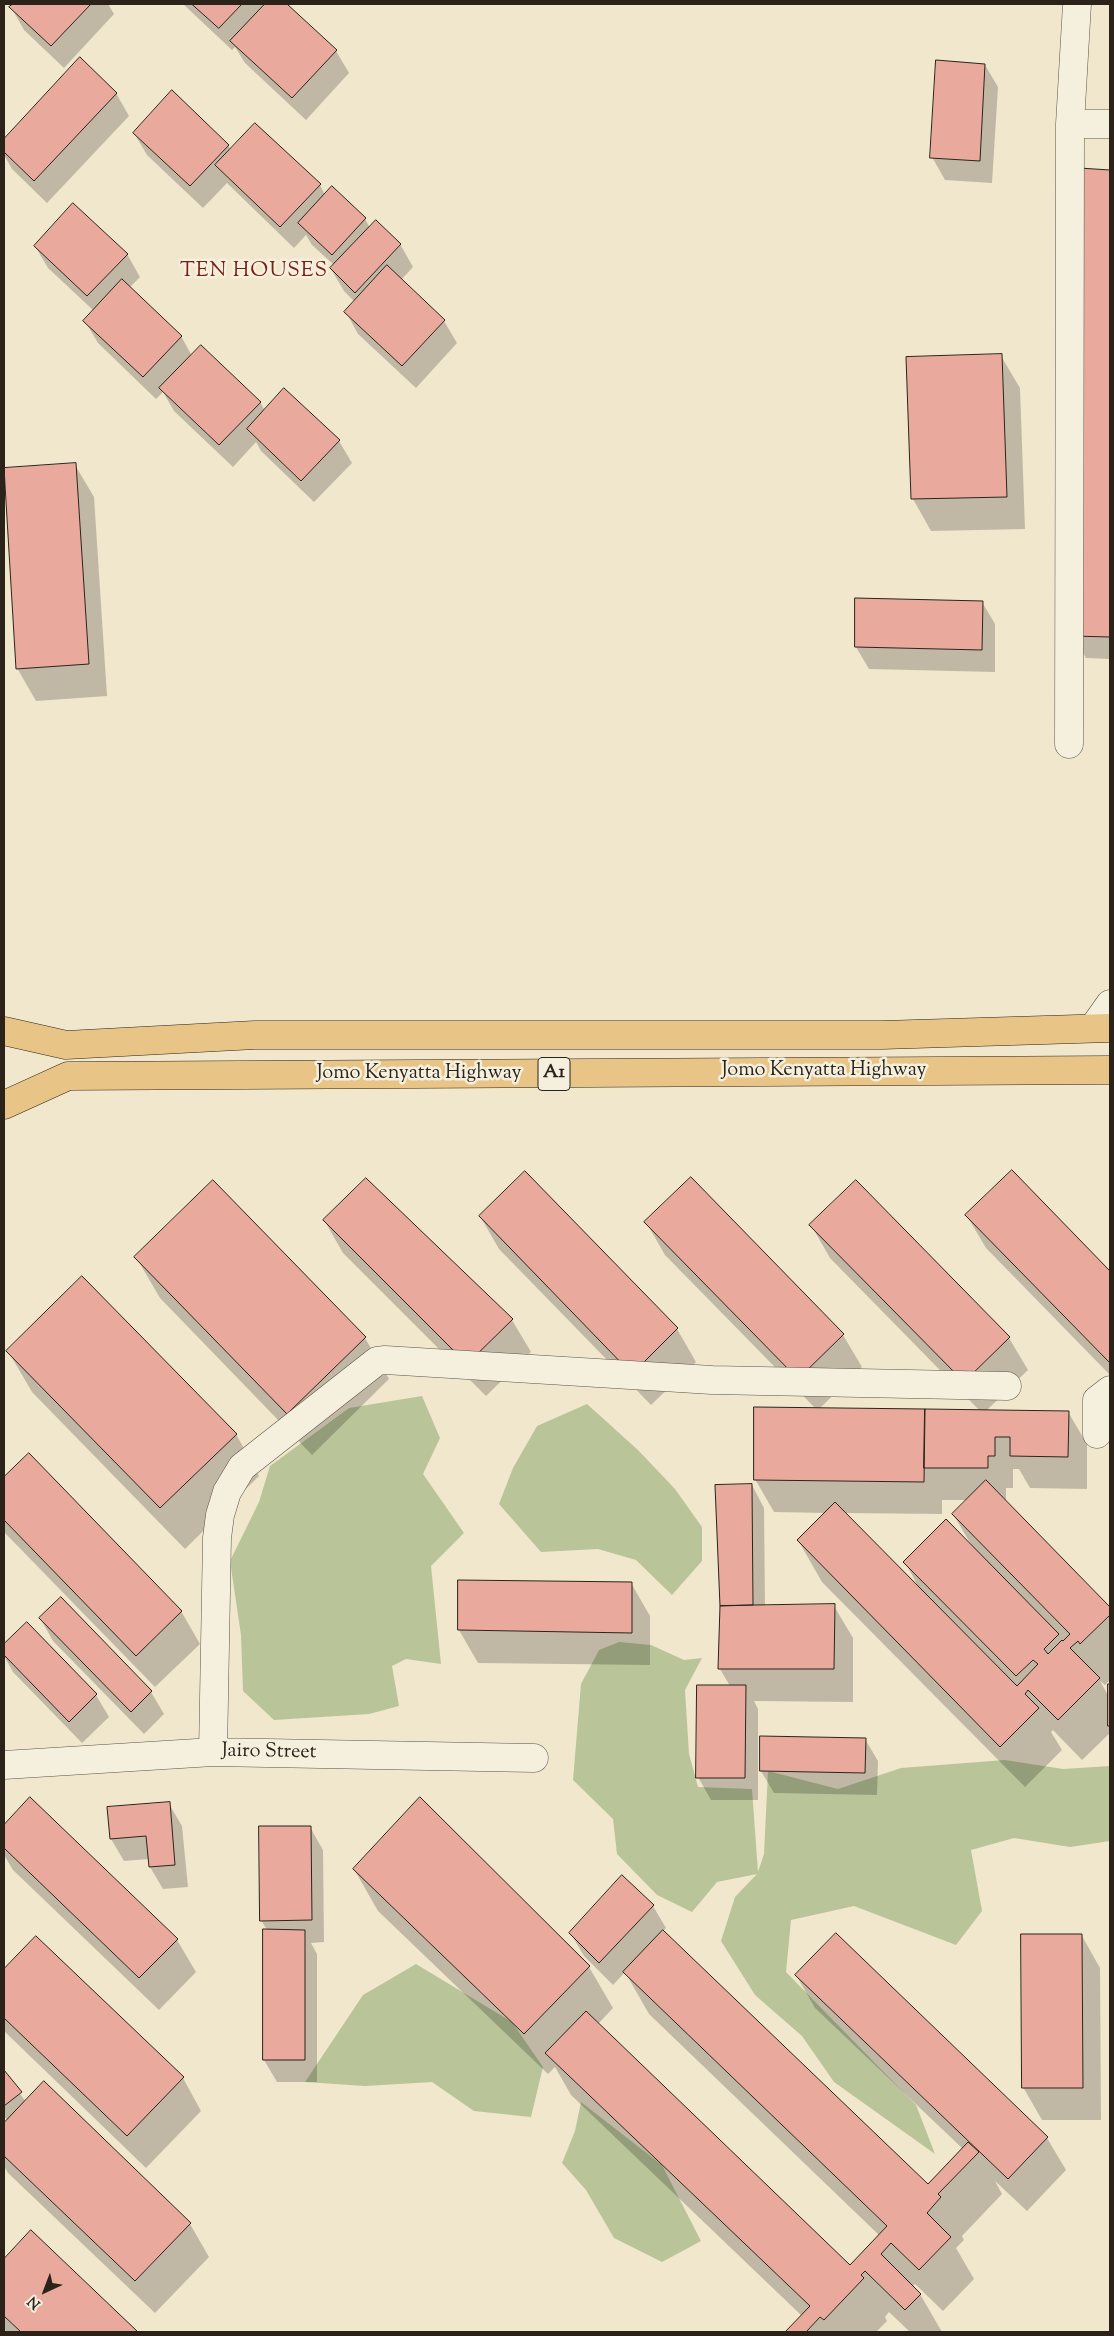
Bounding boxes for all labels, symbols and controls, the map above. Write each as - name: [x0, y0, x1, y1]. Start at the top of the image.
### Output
- district label: TEN HOUSES: [179, 259, 329, 285]
- road number: A1: [538, 1058, 570, 1090]
- street label: Jomo Kenyatta Highway: [721, 1060, 927, 1084]
- street label: Jomo Kenyatta Highway: [316, 1063, 522, 1087]
- street label: Jairo Street: [221, 1740, 317, 1766]
- north arrow: [20, 2266, 70, 2316]
- text: N: [24, 2291, 46, 2313]

